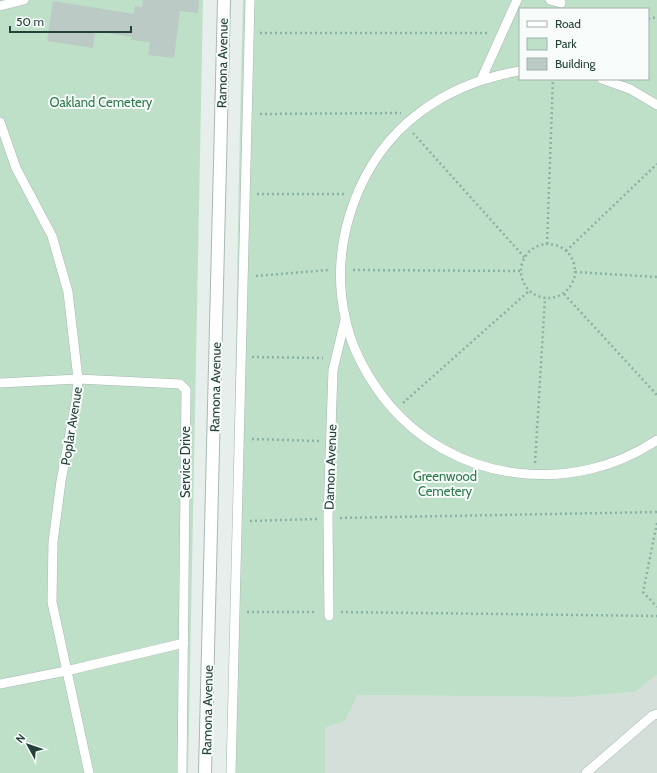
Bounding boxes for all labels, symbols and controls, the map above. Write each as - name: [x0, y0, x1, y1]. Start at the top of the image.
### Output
- scale bar: [10, 8, 131, 34]
- legend: [519, 8, 649, 80]
- text: 50 m: [16, 14, 44, 29]
- text: Road: [555, 16, 581, 31]
- street label: Ramona Avenue: [213, 17, 231, 108]
- text: Park: [555, 36, 577, 51]
- text: Building: [555, 56, 597, 71]
- park label: Oakland Cemetery: [50, 94, 153, 110]
- street label: Ramona Avenue: [206, 341, 224, 432]
- street label: Poplar Avenue: [57, 385, 85, 466]
- street label: Damon Avenue: [321, 424, 339, 510]
- street label: Service Drive: [177, 426, 193, 498]
- park label: Greenwood Cemetery: [413, 468, 477, 499]
- street label: Ramona Avenue: [198, 664, 216, 755]
- north arrow: [8, 725, 48, 765]
- text: N: [12, 731, 28, 746]

